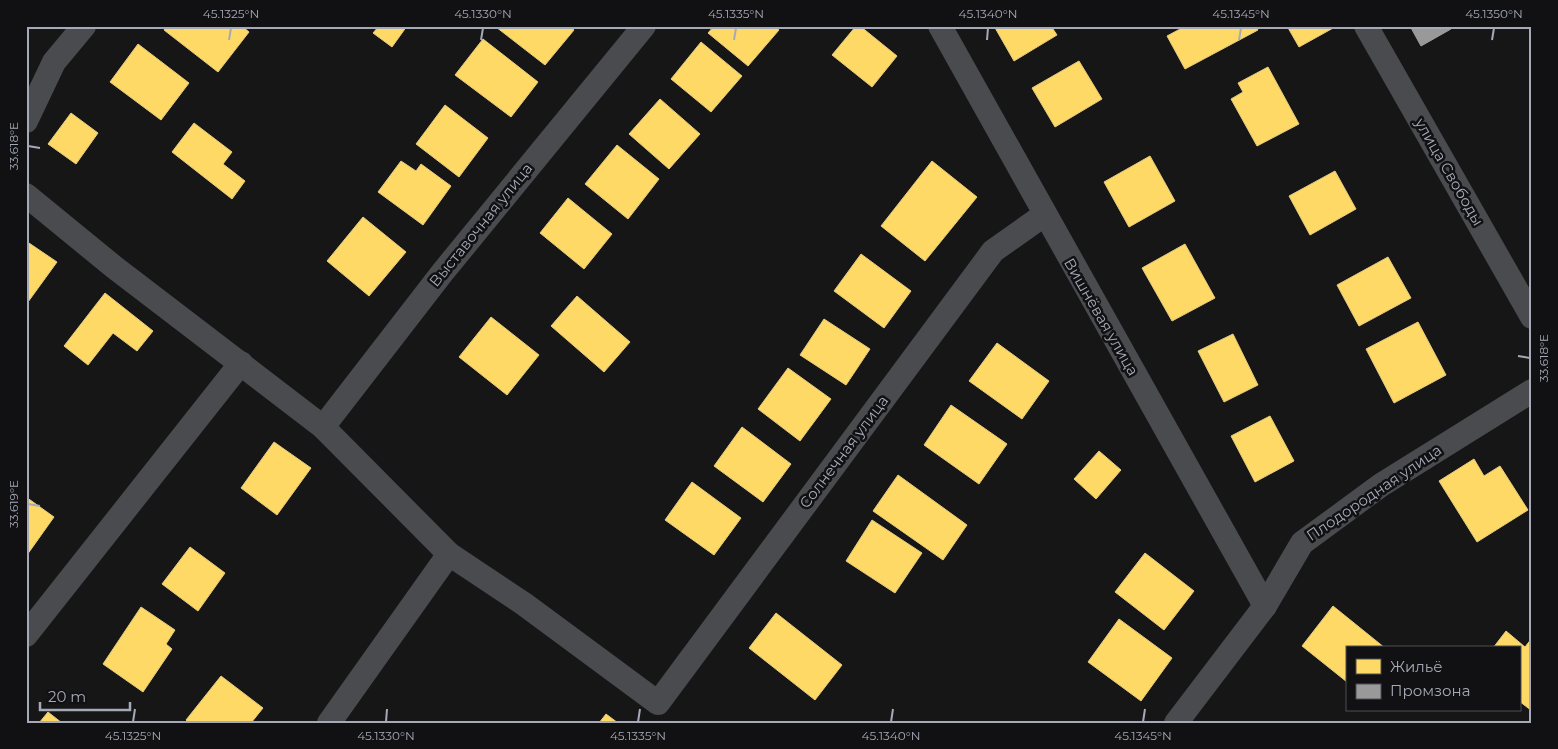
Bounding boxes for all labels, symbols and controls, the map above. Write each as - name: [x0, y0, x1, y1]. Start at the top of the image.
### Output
- text: 45.1325°N: [203, 6, 259, 21]
- text: 45.1330°N: [454, 6, 512, 21]
- text: 45.1335°N: [708, 6, 764, 21]
- text: 45.1340°N: [959, 6, 1017, 21]
- text: 45.1345°N: [1212, 6, 1270, 21]
- text: 45.1350°N: [1465, 6, 1523, 21]
- street label: улица Свободы: [1410, 114, 1488, 229]
- text: 33.618°E: [6, 122, 21, 170]
- street label: Выставочная улица: [425, 159, 536, 290]
- street label: Вишнёвая улица: [1060, 255, 1143, 379]
- text: 33.618°E: [1536, 334, 1551, 382]
- street label: Солнечная улица: [795, 391, 892, 512]
- street label: Плодородная улица: [1303, 440, 1445, 545]
- text: 33.619°E: [6, 480, 21, 528]
- legend: [1346, 646, 1520, 712]
- text: Жильё: [1390, 657, 1443, 676]
- scale bar: [40, 679, 130, 711]
- text: Промзона: [1390, 681, 1470, 700]
- text: 20 m: [48, 687, 86, 706]
- text: 45.1325°N: [105, 728, 161, 743]
- text: 45.1330°N: [357, 728, 415, 743]
- text: 45.1335°N: [610, 728, 666, 743]
- text: 45.1340°N: [862, 728, 920, 743]
- text: 45.1345°N: [1114, 728, 1172, 743]

